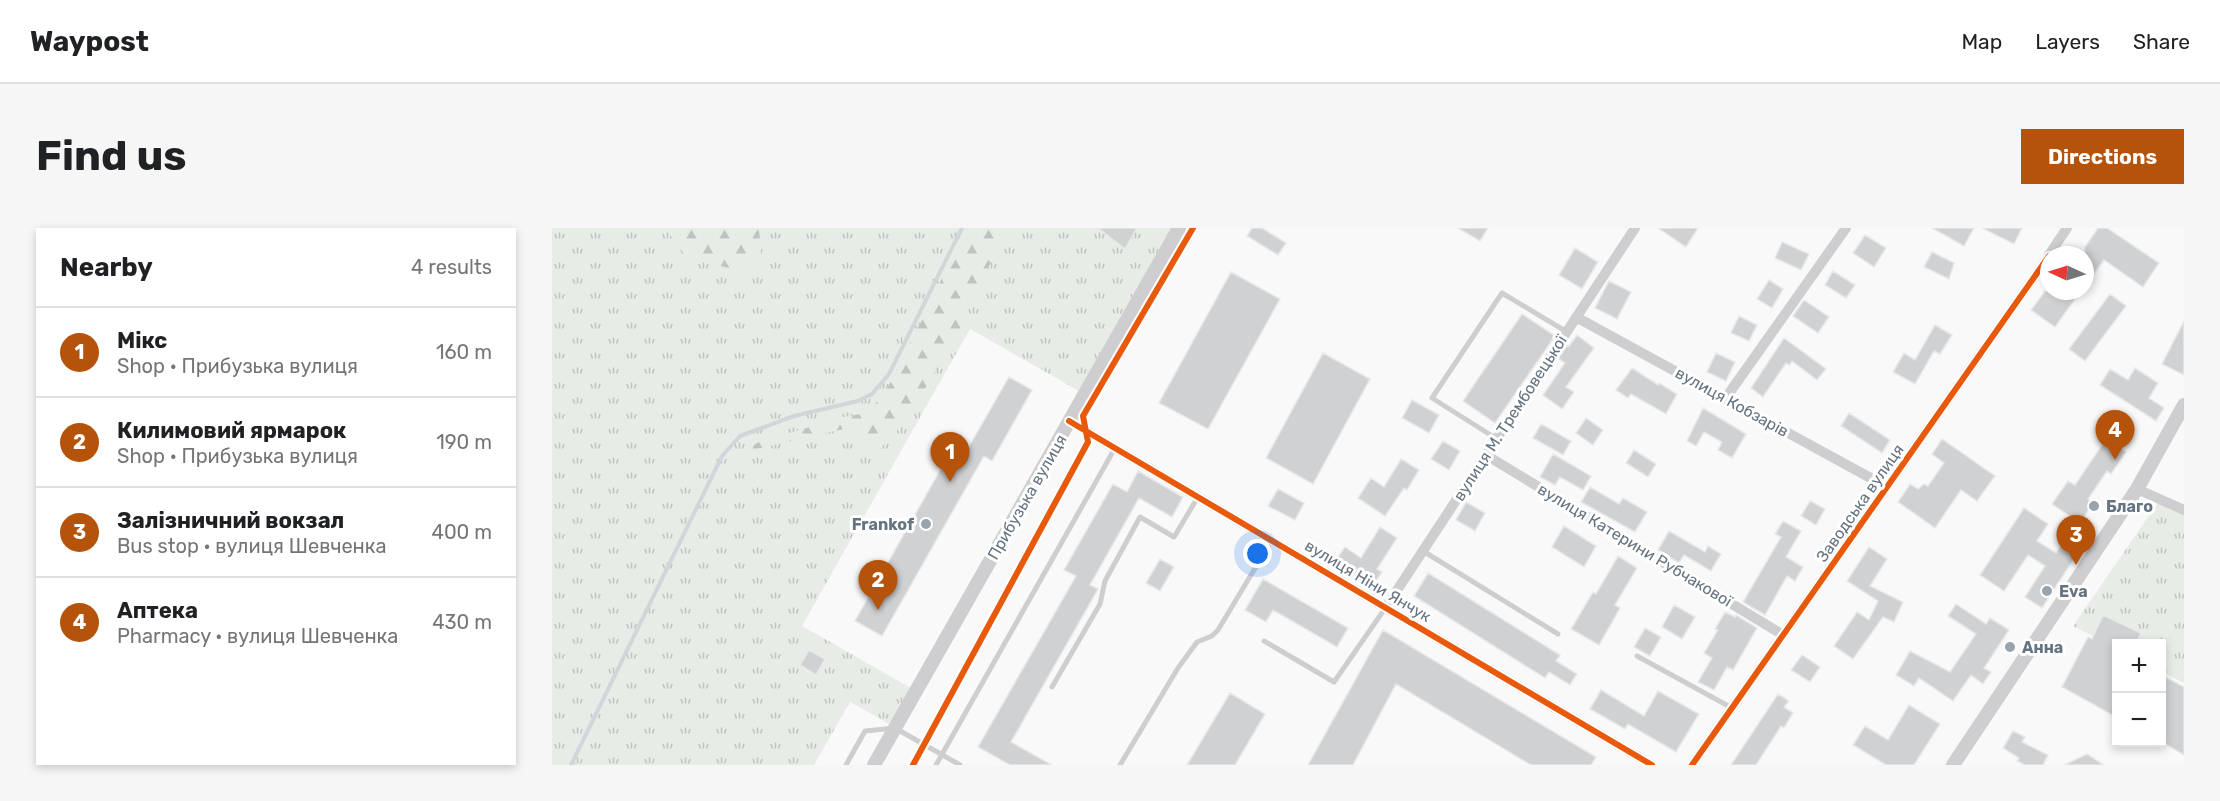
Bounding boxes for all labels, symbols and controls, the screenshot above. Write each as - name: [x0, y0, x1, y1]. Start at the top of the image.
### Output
- text: Waypost: [30, 25, 149, 58]
- text: Map: [1961, 29, 2002, 54]
- text: Layers: [2035, 29, 2100, 54]
- text: Share: [2133, 29, 2190, 54]
- button: Directions: [2021, 129, 2184, 184]
- text: Find us: [36, 131, 187, 181]
- north arrow: [2040, 246, 2094, 300]
- text: Nearby: [60, 252, 153, 283]
- text: 4 results: [411, 255, 492, 279]
- text: Мікс: [117, 327, 167, 354]
- street label: вулиця М. Трембовецької: [1449, 331, 1571, 504]
- text: 1: [75, 340, 84, 364]
- text: 160 m: [436, 340, 492, 364]
- text: Shop · Прибузька вулиця: [117, 354, 358, 378]
- street label: вулиця Кобзарів: [1672, 363, 1792, 441]
- pin: 4: [2096, 410, 2134, 460]
- text: Килимовий ярмарок: [117, 417, 346, 444]
- text: 2: [73, 430, 86, 454]
- text: 190 m: [436, 430, 492, 454]
- street label: Прибузька вулиця: [983, 431, 1071, 563]
- pin: 1: [930, 432, 970, 482]
- street label: Заводська вулиця: [1812, 440, 1908, 566]
- text: Shop · Прибузька вулиця: [117, 444, 358, 468]
- street label: вулиця Катерини Рубчакової: [1534, 479, 1736, 611]
- place label: Благо: [2106, 497, 2153, 516]
- marker: Благо: [2087, 499, 2101, 513]
- text: Залізничний вокзал: [117, 507, 344, 534]
- place label: Frankof: [852, 515, 915, 534]
- pin: 3: [2056, 516, 2096, 565]
- marker: Frankof: [919, 517, 933, 531]
- text: 3: [73, 520, 86, 544]
- text: 400 m: [432, 520, 492, 544]
- text: Bus stop · вулиця Шевченка: [117, 534, 387, 558]
- street label: вулиця Ніни Янчук: [1301, 536, 1435, 626]
- your location: [1243, 539, 1272, 568]
- pin: 2: [858, 560, 898, 610]
- place label: Eva: [2059, 582, 2088, 601]
- marker: Eva: [2040, 584, 2054, 598]
- text: Аптека: [117, 597, 198, 624]
- text: 4: [73, 610, 86, 634]
- text: 430 m: [432, 610, 492, 634]
- text: Pharmacy · вулиця Шевченка: [117, 624, 398, 648]
- place label: Анна: [2022, 638, 2063, 657]
- map controls: [2112, 639, 2166, 747]
- button: +: [2112, 639, 2166, 693]
- marker: Анна: [2003, 640, 2017, 654]
- button: −: [2112, 693, 2166, 747]

